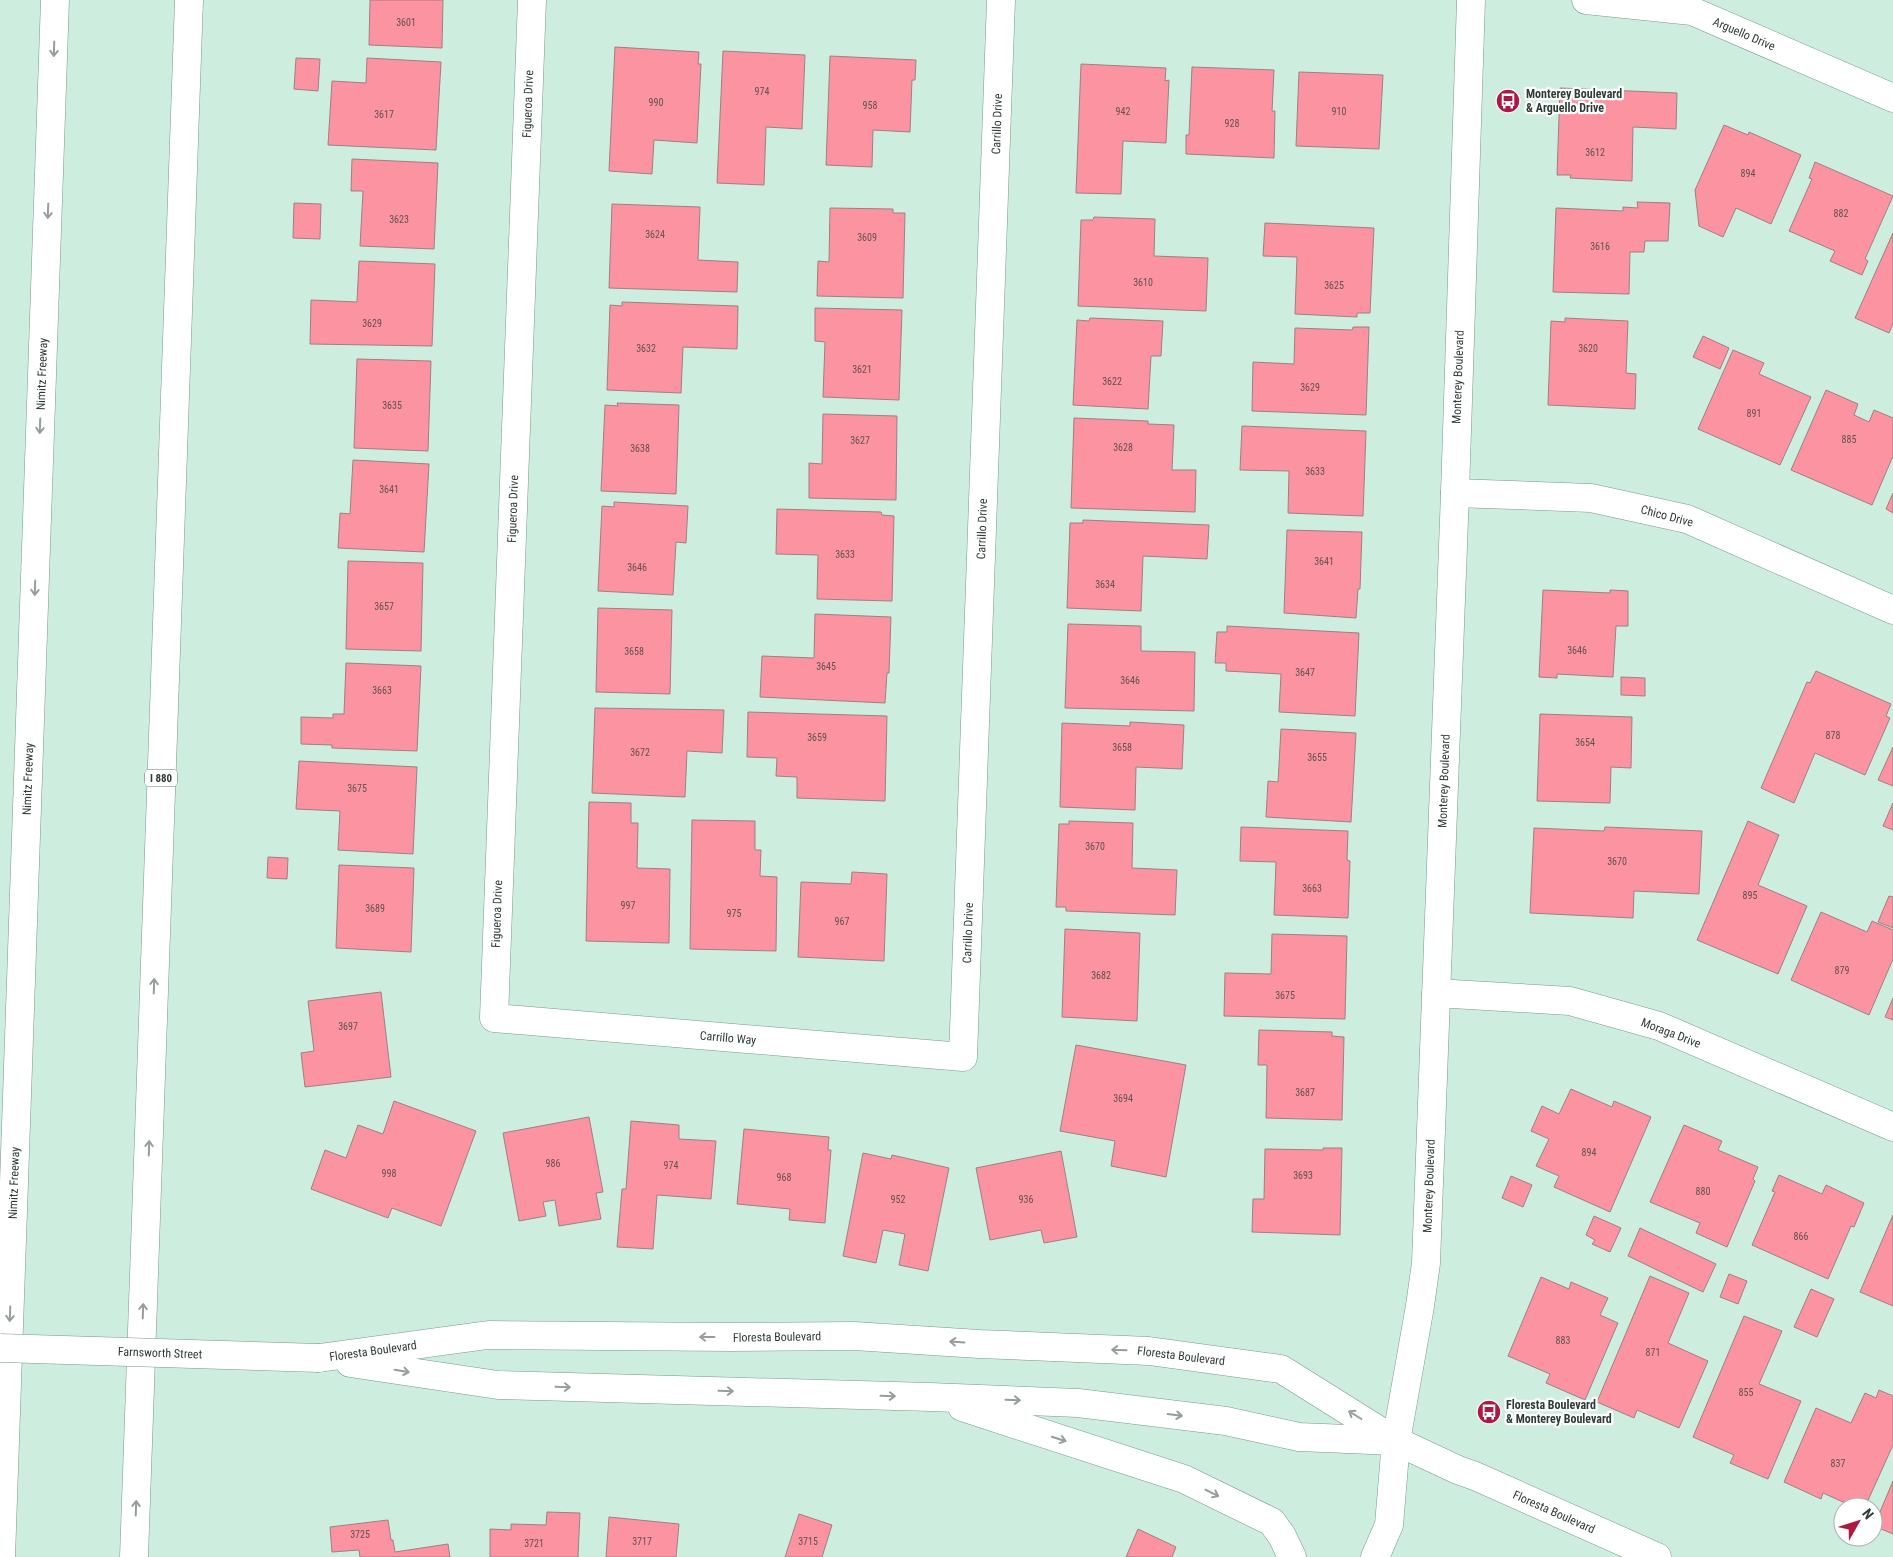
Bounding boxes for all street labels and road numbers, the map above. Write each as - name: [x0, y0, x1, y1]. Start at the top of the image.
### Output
- street label: Arguello Drive: [1711, 15, 1777, 53]
- street label: Figueroa Drive: [520, 69, 536, 138]
- street label: Carrillo Drive: [989, 93, 1005, 155]
- street label: Monterey Boulevard: [1449, 330, 1467, 424]
- street label: Nimitz Freeway: [34, 338, 50, 410]
- street label: Figueroa Drive: [505, 474, 521, 543]
- street label: Carrillo Drive: [974, 498, 990, 560]
- street label: Chico Drive: [1639, 502, 1695, 530]
- street label: Monterey Boulevard: [1435, 734, 1453, 828]
- street label: Nimitz Freeway: [20, 743, 36, 815]
- road number: I 880: [145, 770, 177, 786]
- street label: Figueroa Drive: [489, 879, 505, 948]
- street label: Carrillo Drive: [960, 902, 976, 964]
- street label: Moraga Drive: [1639, 1015, 1703, 1051]
- street label: Carrillo Way: [699, 1029, 757, 1047]
- street label: Monterey Boulevard: [1420, 1139, 1438, 1233]
- street label: Nimitz Freeway: [6, 1147, 22, 1219]
- street label: Floresta Boulevard: [733, 1329, 821, 1345]
- street label: Floresta Boulevard: [328, 1338, 418, 1364]
- street label: Floresta Boulevard: [1136, 1344, 1226, 1368]
- street label: Farnsworth Street: [118, 1345, 203, 1361]
- street label: Floresta Boulevard: [1511, 1488, 1597, 1536]

